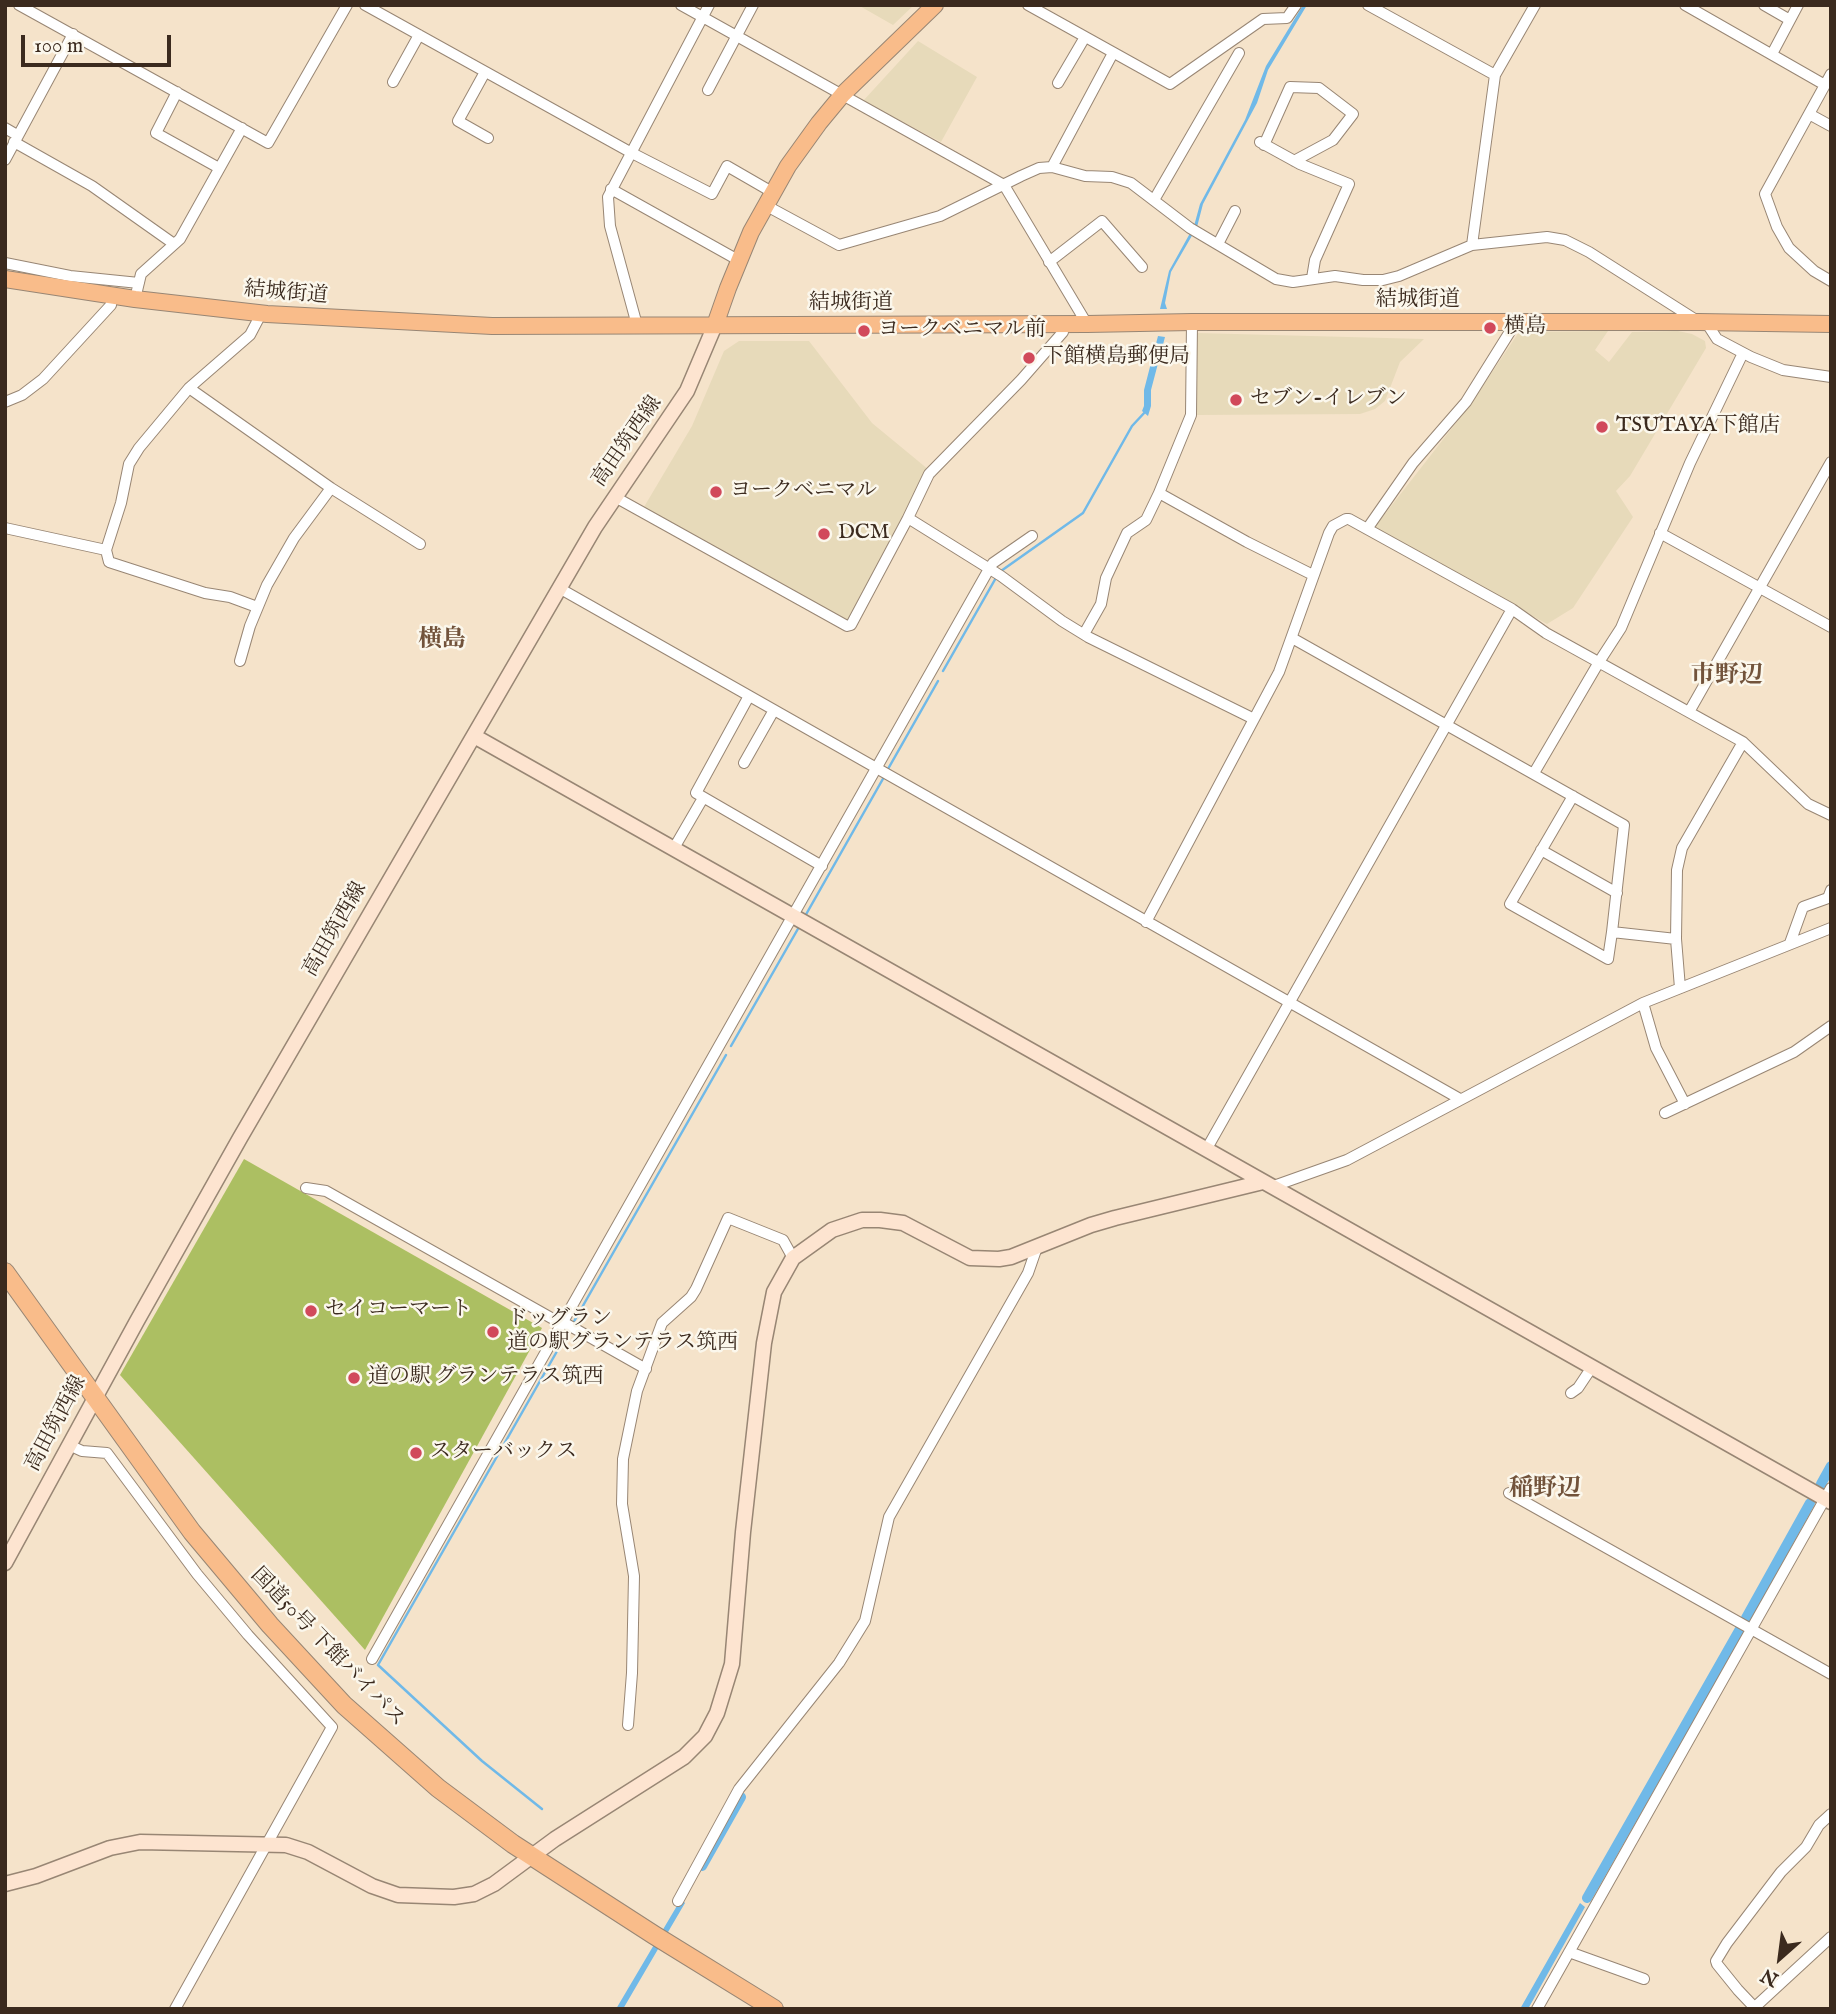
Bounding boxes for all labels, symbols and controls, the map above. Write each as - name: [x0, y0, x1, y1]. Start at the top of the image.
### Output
- scale bar: [24, 21, 175, 65]
- text: 100 m: [34, 33, 83, 60]
- street label: 結城街道: [243, 278, 329, 310]
- street label: 結城街道: [1376, 288, 1460, 314]
- street label: 結城街道: [809, 291, 893, 317]
- place label: 横島: [1504, 315, 1546, 341]
- place label: ヨークベニマル前: [878, 318, 1046, 344]
- marker: 横島: [1482, 320, 1498, 336]
- marker: ヨークベニマル前: [856, 323, 872, 339]
- place label: 下館横島郵便局: [1043, 345, 1190, 371]
- marker: 下館横島郵便局: [1021, 350, 1037, 366]
- place label: セブン-イレブン: [1250, 387, 1407, 413]
- street label: 高田筑西線: [588, 392, 668, 492]
- marker: セブン-イレブン: [1228, 392, 1244, 408]
- place label: TSUTAYA下館店: [1616, 414, 1780, 440]
- marker: TSUTAYA下館店: [1594, 419, 1610, 435]
- place label: ヨークベニマル: [730, 479, 877, 505]
- marker: ヨークベニマル: [708, 484, 724, 500]
- place label: DCM: [838, 521, 890, 547]
- marker: DCM: [816, 526, 832, 542]
- district label: 横島: [418, 627, 466, 655]
- district label: 市野辺: [1691, 663, 1763, 691]
- street label: 高田筑西線: [299, 878, 373, 982]
- place label: セイコーマート: [325, 1298, 472, 1324]
- marker: セイコーマート: [303, 1303, 319, 1319]
- place label: ドッグラン 道の駅グランテラス筑西: [507, 1307, 738, 1357]
- marker: ドッグラン 道の駅グランテラス筑西: [485, 1324, 501, 1340]
- place label: 道の駅 グランテラス筑西: [368, 1365, 604, 1391]
- marker: 道の駅 グランテラス筑西: [346, 1370, 362, 1386]
- street label: 高田筑西線: [21, 1372, 93, 1476]
- place label: スターバックス: [430, 1440, 577, 1466]
- marker: スターバックス: [408, 1445, 424, 1461]
- district label: 稲野辺: [1509, 1476, 1581, 1504]
- street label: 国道50号 下館バイパス: [245, 1563, 409, 1733]
- north arrow: [1745, 1923, 1815, 1993]
- text: N: [1757, 1962, 1783, 1991]

